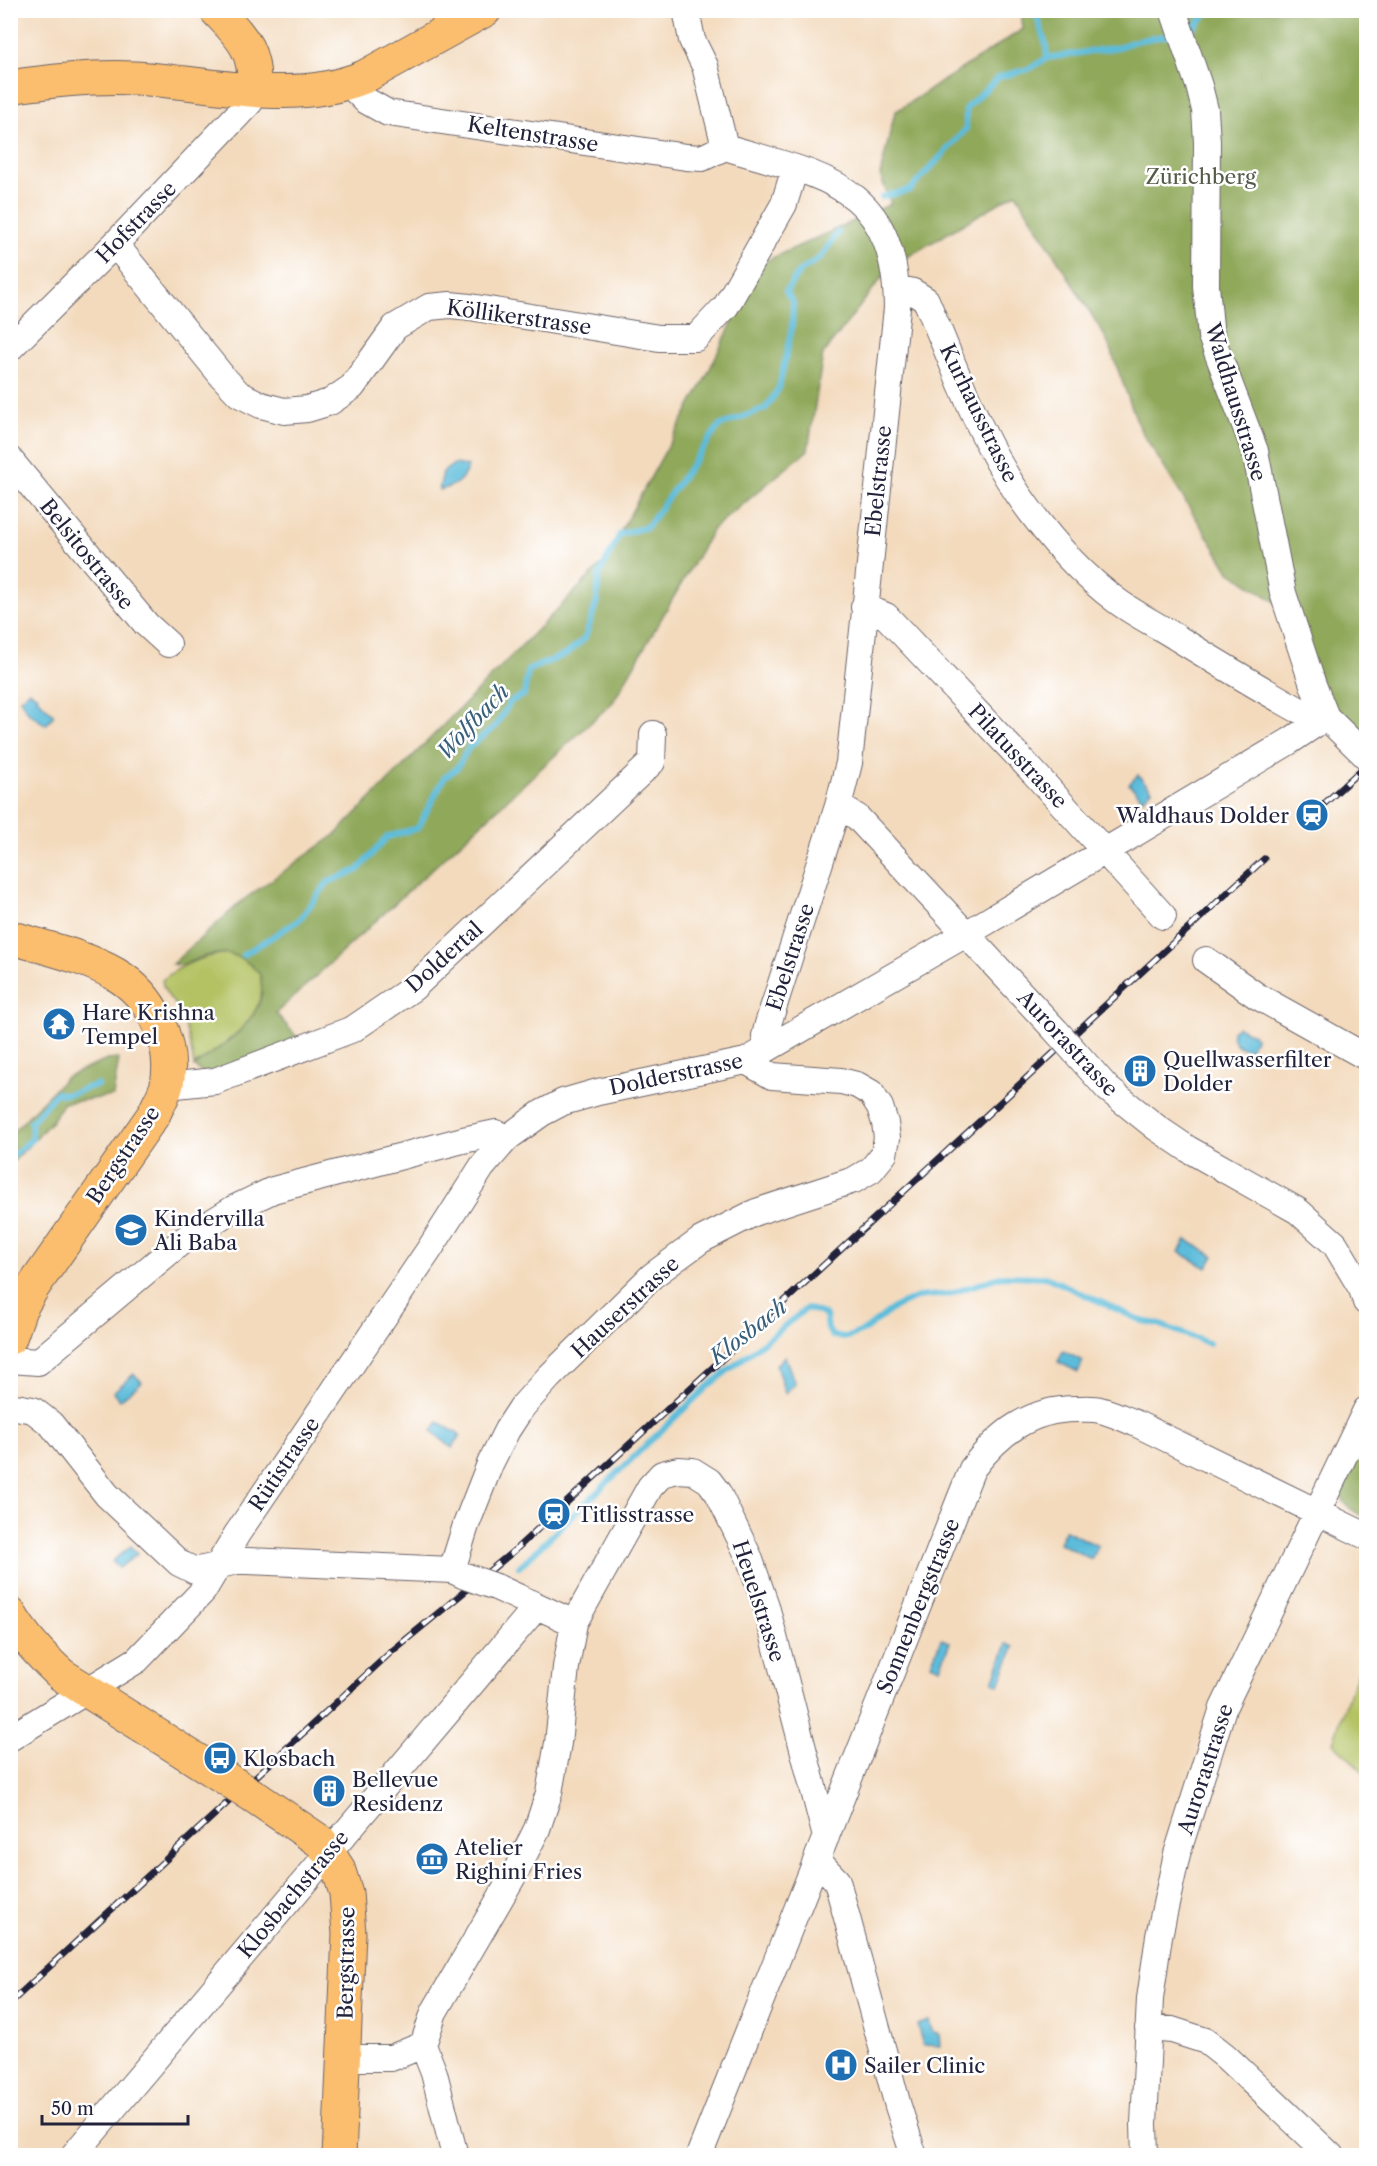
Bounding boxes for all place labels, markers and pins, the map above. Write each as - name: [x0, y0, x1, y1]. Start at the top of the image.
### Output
- station icon: Waldhaus Dolder: [1294, 797, 1330, 833]
- place label: Waldhaus Dolder: [1115, 803, 1289, 828]
- place label: Hare Krishna Tempel: [82, 1000, 216, 1049]
- temple icon: Hare Krishna Tempel: [41, 1006, 77, 1042]
- place label: Quellwasserfilter Dolder: [1163, 1047, 1332, 1096]
- building icon: Quellwasserfilter Dolder: [1122, 1053, 1158, 1089]
- place label: Kindervilla Ali Baba: [153, 1206, 265, 1255]
- school or university icon: Kindervilla Ali Baba: [113, 1212, 149, 1248]
- station icon: Titlisstrasse: [536, 1496, 572, 1532]
- place label: Titlisstrasse: [577, 1502, 694, 1527]
- bus stop icon: Klosbach: [202, 1740, 238, 1776]
- place label: Klosbach: [243, 1746, 336, 1771]
- place label: Bellevue Residenz: [352, 1767, 443, 1816]
- building icon: Bellevue Residenz: [311, 1773, 347, 1809]
- place label: Atelier Righini Fries: [454, 1835, 582, 1884]
- museum icon: Atelier Righini Fries: [414, 1841, 450, 1877]
- hospital icon: Sailer Clinic: [823, 2047, 859, 2083]
- place label: Sailer Clinic: [864, 2053, 985, 2078]

